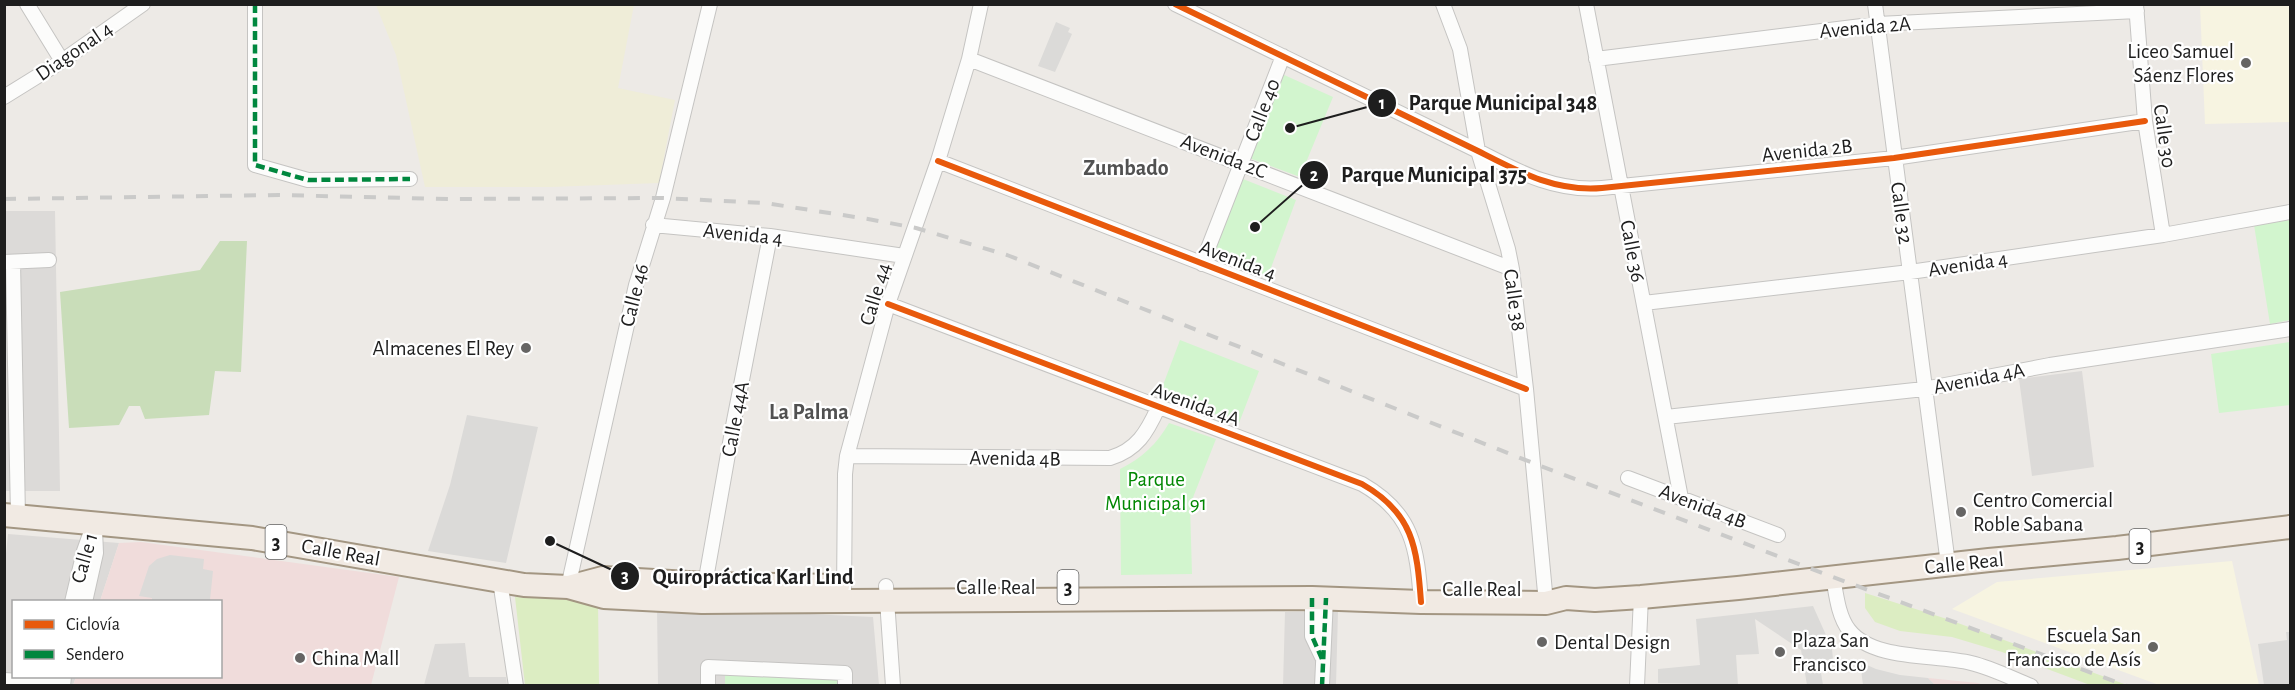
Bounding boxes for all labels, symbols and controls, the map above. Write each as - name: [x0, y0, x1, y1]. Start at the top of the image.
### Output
- street label: Avenida 2A: [1818, 13, 1912, 42]
- street label: Diagonal 4: [32, 18, 117, 85]
- place label: Liceo Samuel Sáenz Flores: [2127, 41, 2234, 86]
- marker: Liceo Samuel Sáenz Flores: [2239, 56, 2253, 70]
- street label: Calle 40: [1241, 76, 1284, 144]
- callout: Parque Municipal 348: [1367, 83, 1610, 123]
- text: Parque Municipal 348: [1409, 92, 1597, 114]
- text: 1: [1379, 95, 1385, 113]
- street label: Calle 30: [2150, 103, 2179, 169]
- street label: Avenida 2C: [1178, 130, 1270, 183]
- street label: Avenida 2B: [1761, 135, 1853, 166]
- callout: Parque Municipal 375: [1299, 155, 1539, 195]
- district label: Zumbado: [1083, 157, 1169, 179]
- text: Parque Municipal 375: [1341, 164, 1527, 186]
- text: 2: [1310, 167, 1319, 185]
- street label: Calle 32: [1887, 181, 1916, 245]
- street label: Calle 36: [1616, 218, 1649, 284]
- street label: Avenida 4: [702, 220, 784, 249]
- street label: Avenida 4: [1197, 236, 1279, 285]
- street label: Avenida 4: [1927, 249, 2009, 280]
- street label: Calle 44: [856, 260, 895, 328]
- street label: Calle 46: [617, 261, 652, 329]
- street label: Calle 38: [1500, 268, 1529, 333]
- place label: Almacenes El Rey: [372, 338, 514, 359]
- marker: Almacenes El Rey: [519, 341, 533, 355]
- street label: Avenida 4A: [1932, 359, 2026, 398]
- street label: Avenida 4A: [1149, 379, 1243, 430]
- street label: Calle 44A: [718, 380, 753, 459]
- district label: La Palma: [769, 401, 849, 423]
- street label: Avenida 4B: [969, 447, 1061, 470]
- park label: Parque Municipal 91: [1105, 469, 1207, 514]
- street label: Avenida 4B: [1656, 480, 1749, 533]
- place label: Centro Comercial Roble Sabana: [1973, 490, 2113, 535]
- marker: Centro Comercial Roble Sabana: [1954, 505, 1968, 519]
- road number: 3: [266, 525, 286, 559]
- road number: 3: [2130, 529, 2150, 563]
- street label: Calle 1: [67, 531, 102, 586]
- street label: Calle Real: [300, 535, 382, 570]
- street label: Calle Real: [1923, 549, 2005, 578]
- callout: Quiropráctica Karl Lind: [610, 556, 865, 596]
- text: Quiropráctica Karl Lind: [652, 566, 854, 589]
- text: 3: [621, 568, 629, 586]
- road number: 3: [1058, 570, 1078, 604]
- street label: Calle Real: [956, 577, 1036, 598]
- street label: Calle Real: [1442, 579, 1522, 600]
- legend: [12, 600, 222, 678]
- text: Ciclovía: [66, 616, 120, 634]
- place label: Escuela San Francisco de Asís: [2006, 625, 2141, 670]
- place label: Plaza San Francisco: [1792, 630, 1869, 675]
- place label: Dental Design: [1554, 632, 1670, 653]
- marker: Dental Design: [1535, 635, 1549, 649]
- marker: Escuela San Francisco de Asís: [2146, 640, 2160, 654]
- marker: Plaza San Francisco: [1773, 645, 1787, 659]
- text: Sendero: [66, 646, 124, 664]
- place label: China Mall: [312, 648, 399, 669]
- marker: China Mall: [293, 651, 307, 665]

